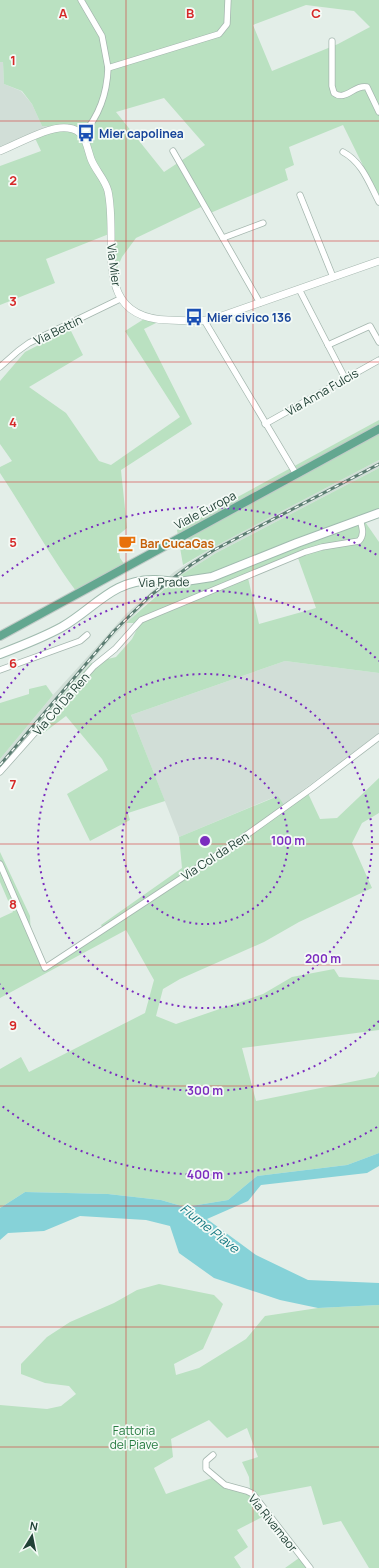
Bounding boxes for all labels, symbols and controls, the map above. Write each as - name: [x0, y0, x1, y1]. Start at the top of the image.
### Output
- text: A: [59, 4, 68, 22]
- text: B: [186, 4, 194, 22]
- text: C: [311, 4, 321, 22]
- text: 1: [10, 51, 16, 69]
- bus stop icon: Mier capolinea: [76, 123, 96, 143]
- place label: Mier capolinea: [99, 125, 184, 142]
- text: 2: [9, 171, 17, 189]
- street label: Via Mier: [103, 243, 125, 288]
- text: 3: [9, 292, 17, 310]
- bus stop icon: Mier civico 136: [184, 307, 204, 327]
- place label: Mier civico 136: [207, 309, 291, 326]
- street label: Via Bettin: [31, 311, 85, 349]
- street label: Via Anna Fulcis: [283, 364, 361, 420]
- text: 4: [9, 413, 17, 431]
- street label: Viale Europa: [171, 487, 239, 533]
- text: 5: [9, 533, 17, 551]
- cafe icon: Bar CucaGas: [117, 533, 137, 553]
- place label: Bar CucaGas: [140, 535, 214, 552]
- street label: Via Prade: [138, 573, 190, 591]
- text: 6: [9, 654, 17, 672]
- street label: Via Col Da Ren: [29, 669, 93, 739]
- text: 7: [10, 775, 17, 793]
- street label: Via Col da Ren: [178, 828, 252, 884]
- text: 100 m: [271, 832, 305, 849]
- centre of rings: [198, 834, 212, 848]
- text: 8: [9, 895, 17, 913]
- text: 200 m: [305, 950, 341, 967]
- text: 9: [9, 1016, 17, 1034]
- text: 300 m: [187, 1082, 223, 1099]
- text: 400 m: [187, 1166, 223, 1183]
- water label: Fiume Piave: [177, 1199, 244, 1258]
- park label: Fattoria del Piave: [110, 1422, 158, 1453]
- street label: Via Rivamaor: [244, 1490, 302, 1556]
- north arrow: [12, 1516, 52, 1556]
- text: N: [29, 1518, 39, 1534]

